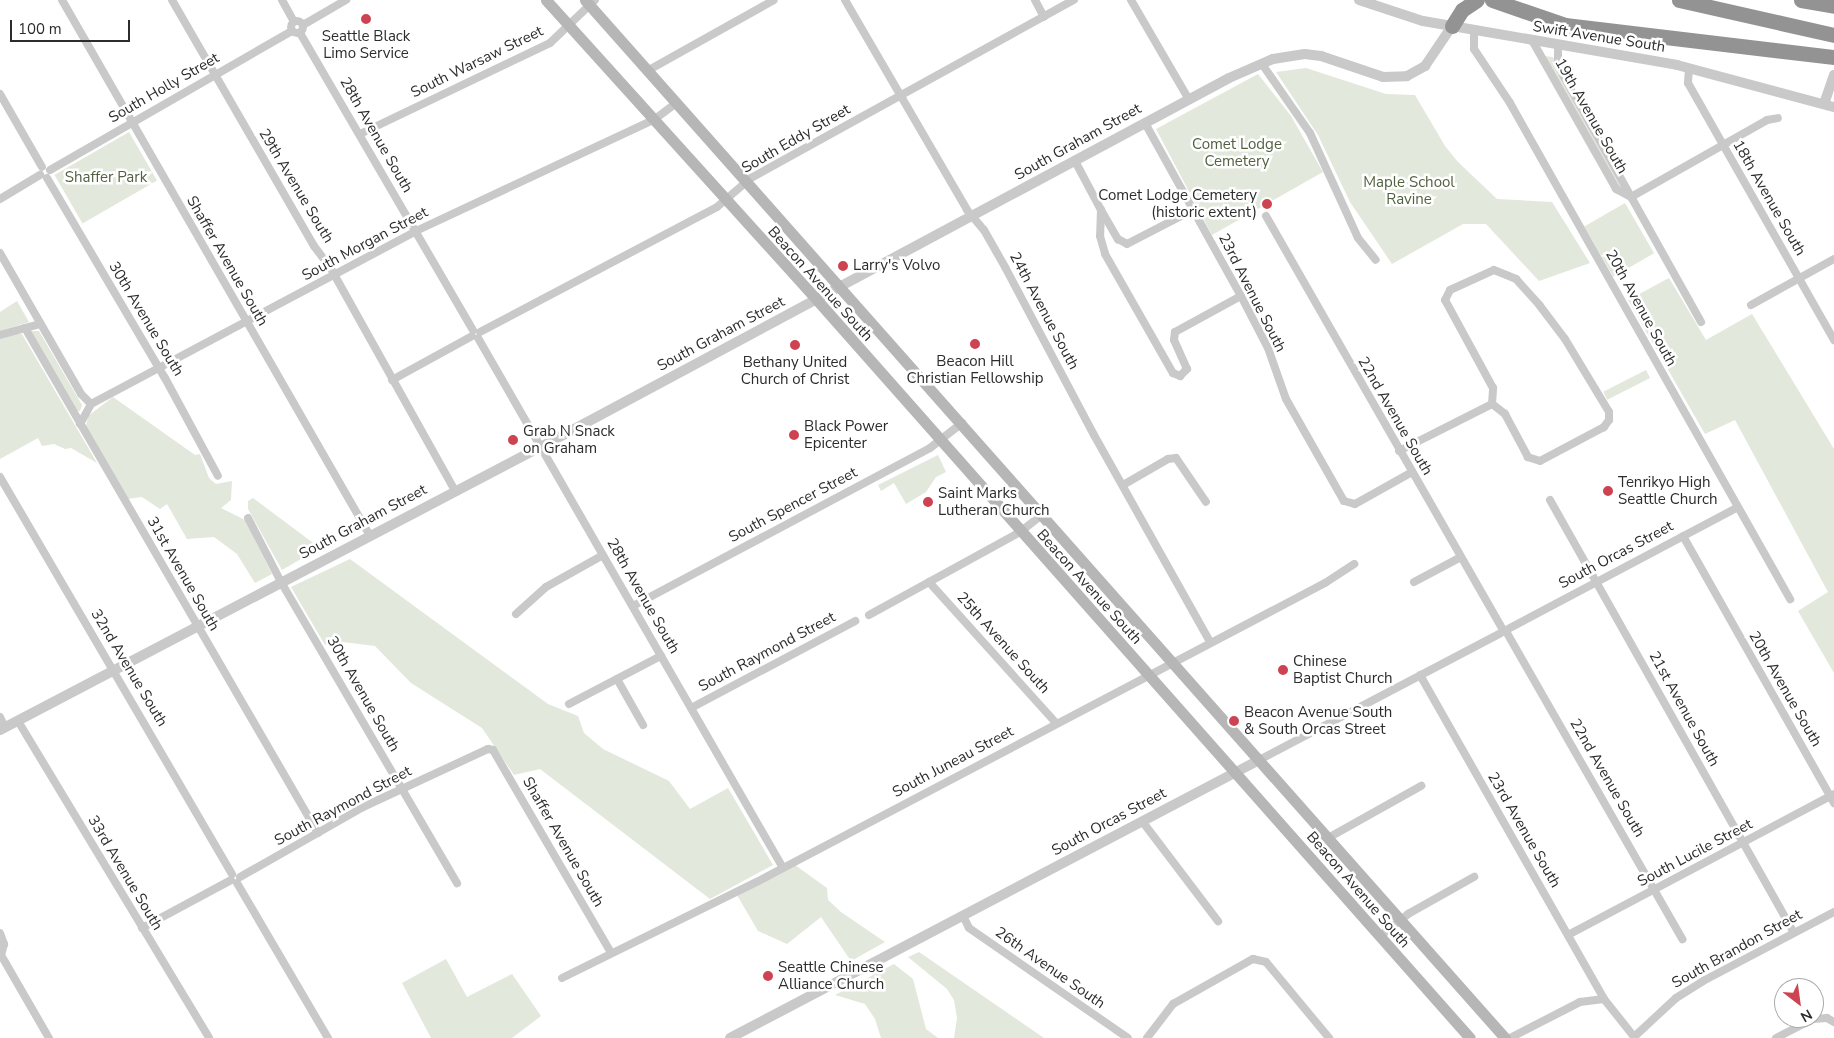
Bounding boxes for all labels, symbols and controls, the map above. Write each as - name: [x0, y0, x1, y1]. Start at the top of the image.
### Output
- scale bar: [12, 10, 132, 42]
- marker: Seattle Black Limo Service: [360, 13, 372, 25]
- street label: Swift Avenue South: [1532, 18, 1666, 56]
- text: 100 m: [18, 19, 62, 39]
- street label: South Warsaw Street: [408, 22, 546, 102]
- place label: Seattle Black Limo Service: [322, 27, 410, 62]
- street label: South Holly Street: [106, 49, 222, 127]
- street label: 19th Avenue South: [1551, 55, 1631, 177]
- street label: 28th Avenue South: [336, 74, 416, 196]
- street label: South Graham Street: [1012, 100, 1144, 184]
- street label: South Eddy Street: [739, 101, 853, 177]
- street label: 29th Avenue South: [255, 126, 337, 246]
- park label: Comet Lodge Cemetery: [1192, 135, 1282, 170]
- street label: 18th Avenue South: [1729, 137, 1809, 259]
- park label: Shaffer Park: [65, 169, 147, 187]
- park label: Maple School Ravine: [1363, 173, 1455, 208]
- place label: Comet Lodge Cemetery (historic extent): [1098, 186, 1257, 221]
- street label: Shaffer Avenue South: [182, 193, 272, 329]
- marker: Comet Lodge Cemetery (historic extent): [1261, 198, 1273, 210]
- street label: South Morgan Street: [299, 203, 431, 285]
- street label: Beacon Avenue South: [764, 223, 876, 345]
- street label: 23rd Avenue South: [1214, 231, 1290, 355]
- street label: 20th Avenue South: [1602, 247, 1680, 369]
- street label: 24th Avenue South: [1005, 249, 1083, 373]
- place label: Larry's Volvo: [853, 257, 940, 275]
- street label: 30th Avenue South: [105, 259, 187, 379]
- marker: Larry's Volvo: [837, 260, 849, 272]
- street label: South Graham Street: [654, 293, 788, 375]
- marker: Beacon Hill Christian Fellowship: [969, 338, 981, 350]
- marker: Bethany United Church of Christ: [789, 339, 801, 351]
- place label: Beacon Hill Christian Fellowship: [906, 352, 1044, 387]
- place label: Bethany United Church of Christ: [741, 353, 849, 388]
- street label: 22nd Avenue South: [1354, 354, 1436, 478]
- place label: Black Power Epicenter: [804, 417, 888, 452]
- place label: Grab N Snack on Graham: [523, 422, 615, 457]
- marker: Black Power Epicenter: [788, 429, 800, 441]
- marker: Grab N Snack on Graham: [507, 434, 519, 446]
- street label: South Spencer Street: [726, 463, 860, 547]
- place label: Tenrikyo High Seattle Church: [1618, 473, 1717, 508]
- street label: South Graham Street: [296, 481, 430, 563]
- place label: Saint Marks Lutheran Church: [938, 484, 1050, 519]
- marker: Tenrikyo High Seattle Church: [1602, 485, 1614, 497]
- marker: Saint Marks Lutheran Church: [922, 496, 934, 508]
- street label: 31st Avenue South: [143, 514, 223, 634]
- street label: South Orcas Street: [1556, 517, 1676, 593]
- street label: Beacon Avenue South: [1033, 526, 1145, 648]
- street label: 28th Avenue South: [603, 535, 683, 657]
- street label: 25th Avenue South: [953, 589, 1053, 697]
- street label: 32nd Avenue South: [87, 606, 171, 730]
- street label: South Raymond Street: [695, 608, 839, 696]
- street label: 20th Avenue South: [1745, 628, 1825, 750]
- street label: 30th Avenue South: [323, 633, 403, 755]
- street label: 21st Avenue South: [1645, 648, 1723, 770]
- place label: Chinese Baptist Church: [1293, 652, 1393, 687]
- marker: Chinese Baptist Church: [1277, 664, 1289, 676]
- place label: Beacon Avenue South & South Orcas Street: [1244, 703, 1392, 738]
- marker: Beacon Avenue South & South Orcas Street: [1228, 715, 1240, 727]
- street label: 22nd Avenue South: [1566, 716, 1648, 840]
- street label: South Juneau Street: [889, 722, 1017, 802]
- street label: South Raymond Street: [271, 762, 415, 850]
- street label: 23rd Avenue South: [1484, 769, 1564, 891]
- street label: Shaffer Avenue South: [518, 774, 608, 910]
- street label: South Orcas Street: [1049, 784, 1169, 860]
- street label: 33rd Avenue South: [84, 812, 166, 934]
- street label: South Lucile Street: [1634, 815, 1756, 891]
- street label: Beacon Avenue South: [1303, 828, 1413, 952]
- street label: South Brandon Street: [1669, 906, 1805, 992]
- street label: 26th Avenue South: [991, 923, 1109, 1013]
- place label: Seattle Chinese Alliance Church: [778, 958, 884, 993]
- marker: Seattle Chinese Alliance Church: [762, 970, 774, 982]
- north arrow: [1774, 978, 1824, 1028]
- text: N: [1797, 1005, 1816, 1026]

